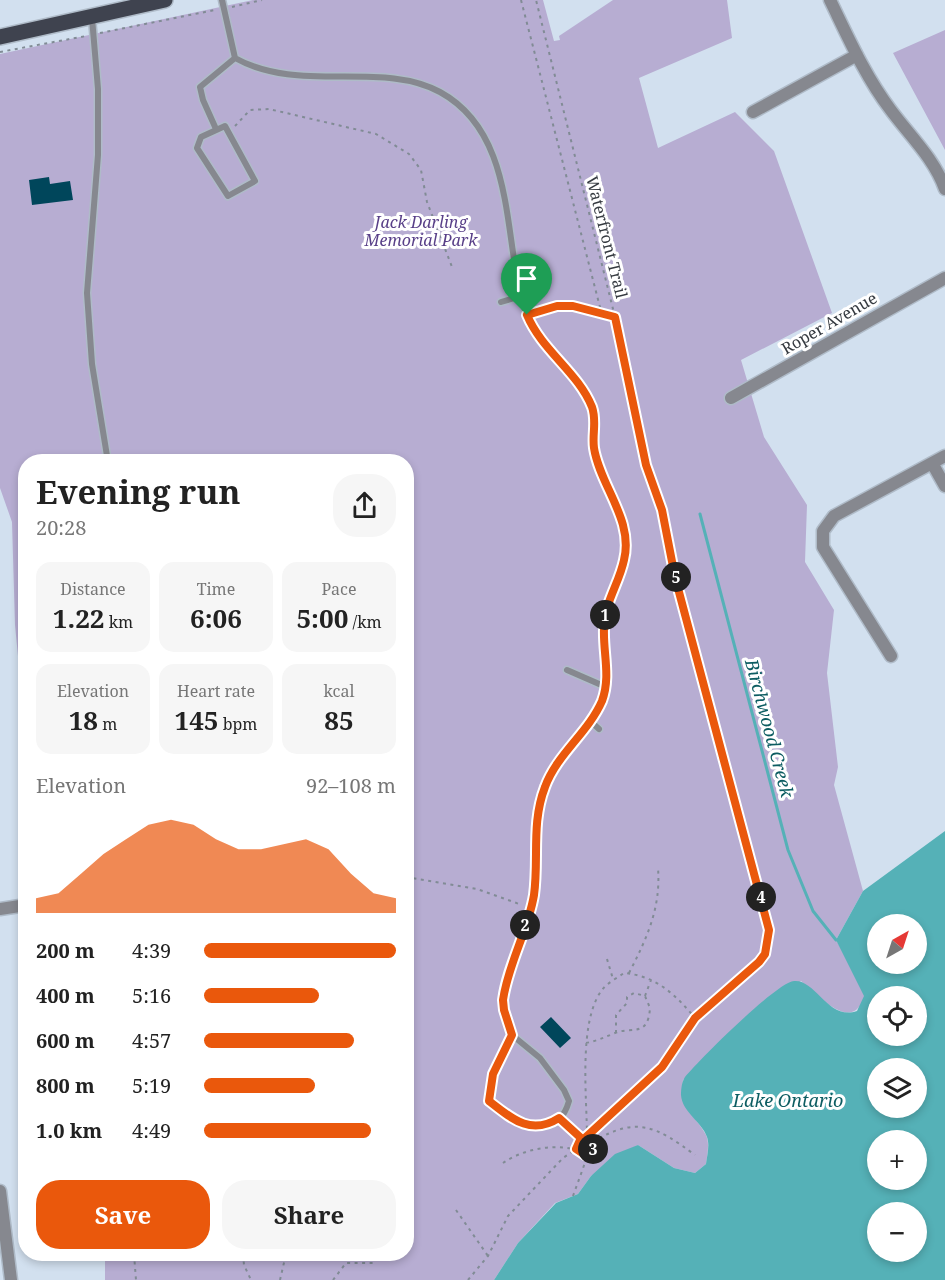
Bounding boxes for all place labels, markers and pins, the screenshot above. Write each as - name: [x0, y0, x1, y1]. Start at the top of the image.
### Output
- pin: [501, 253, 552, 315]
- pin: 5: [661, 562, 691, 592]
- pin: 1: [590, 600, 620, 630]
- pin: 4: [746, 882, 776, 912]
- pin: 2: [510, 910, 540, 940]
- pin: 3: [578, 1134, 608, 1164]

